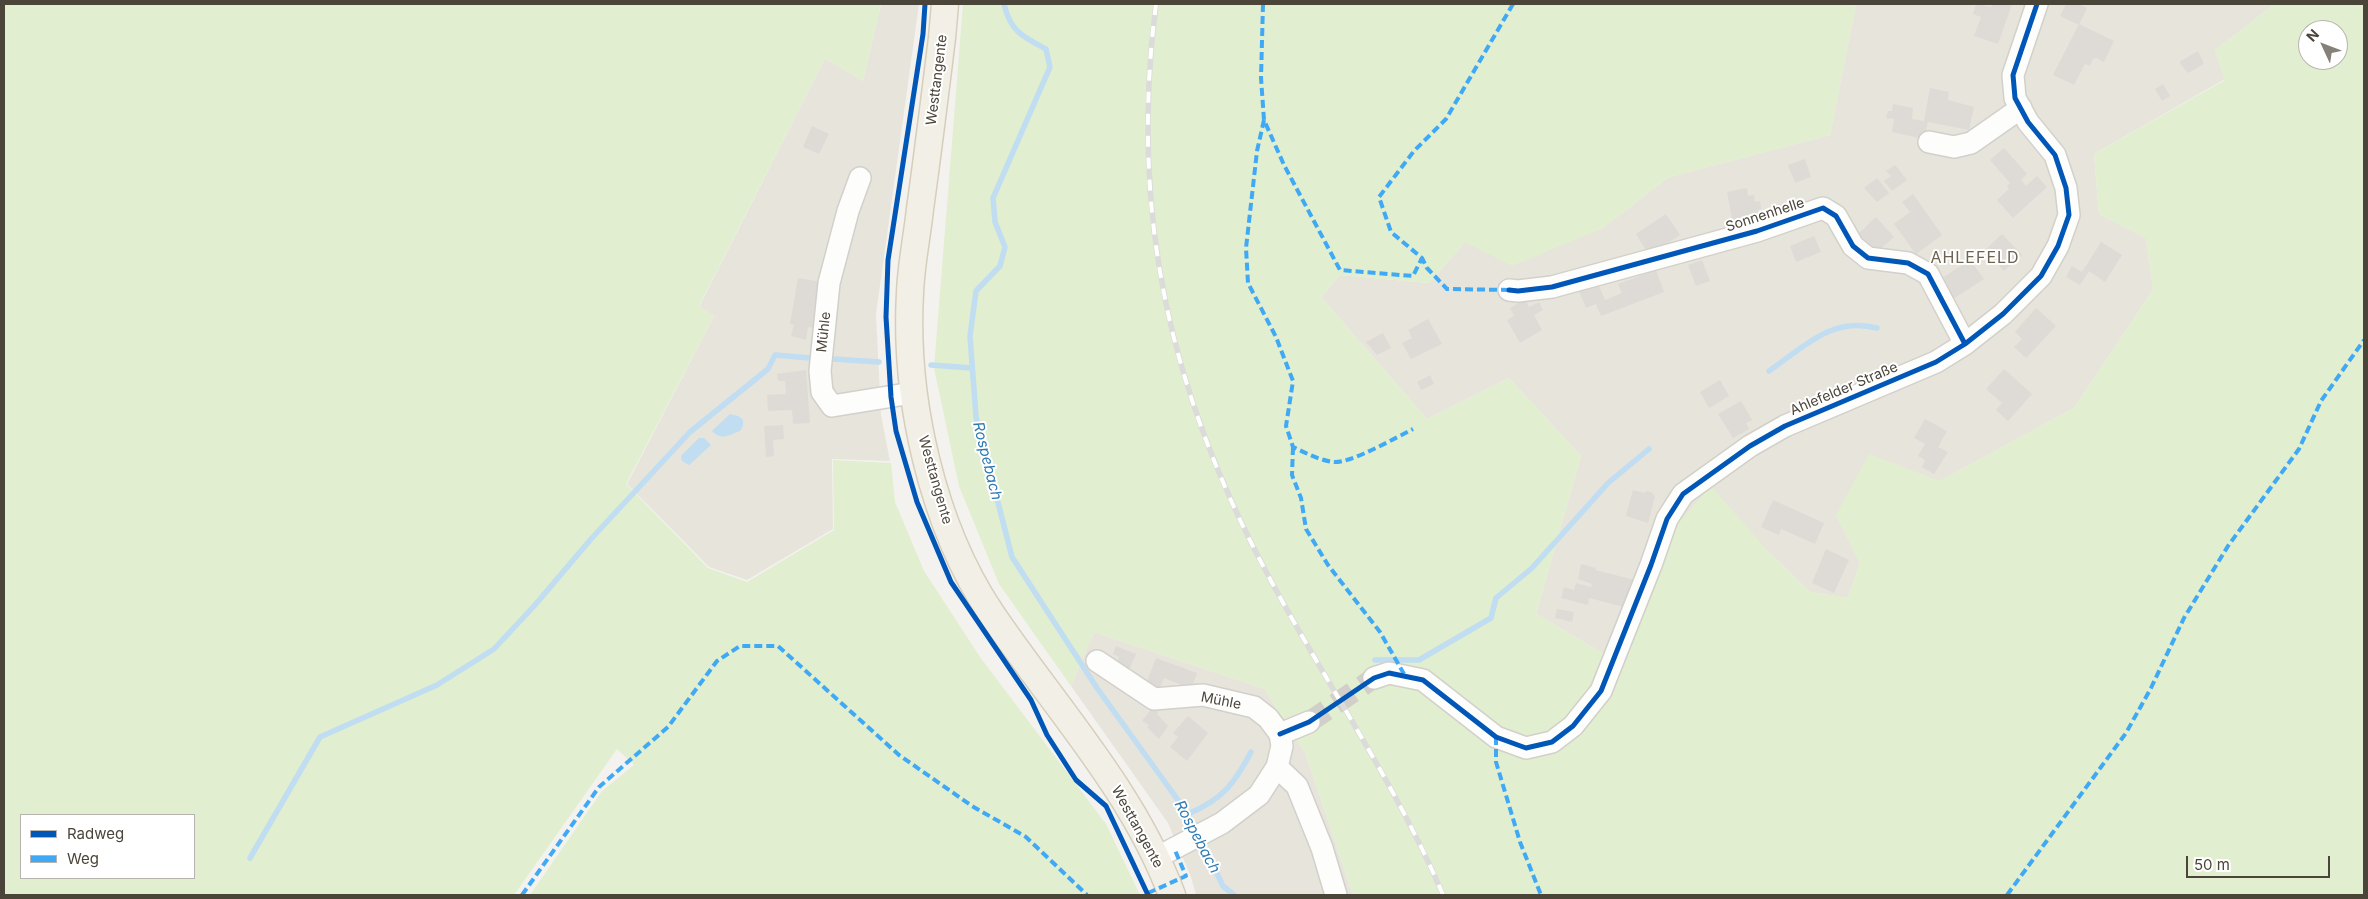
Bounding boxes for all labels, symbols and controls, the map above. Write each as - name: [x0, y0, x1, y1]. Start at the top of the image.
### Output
- north arrow: [2298, 20, 2348, 70]
- text: N: [2303, 25, 2322, 45]
- street label: Westtangente: [923, 34, 951, 126]
- street label: Sonnenhelle: [1724, 194, 1806, 236]
- district label: AHLEFELD: [1929, 248, 2021, 268]
- street label: Mühle: [814, 311, 834, 353]
- street label: Ahlefelder Straße: [1788, 359, 1900, 419]
- water label: Rospebach: [969, 420, 1005, 502]
- street label: Westtangente: [914, 434, 956, 526]
- street label: Mühle: [1199, 689, 1243, 713]
- street label: Westtangente: [1108, 783, 1166, 871]
- water label: Rospebach: [1170, 797, 1224, 877]
- legend: [20, 814, 195, 879]
- text: Radweg: [67, 824, 124, 843]
- scale bar: [2188, 846, 2332, 878]
- text: Weg: [67, 849, 99, 868]
- text: 50 m: [2194, 855, 2230, 874]

